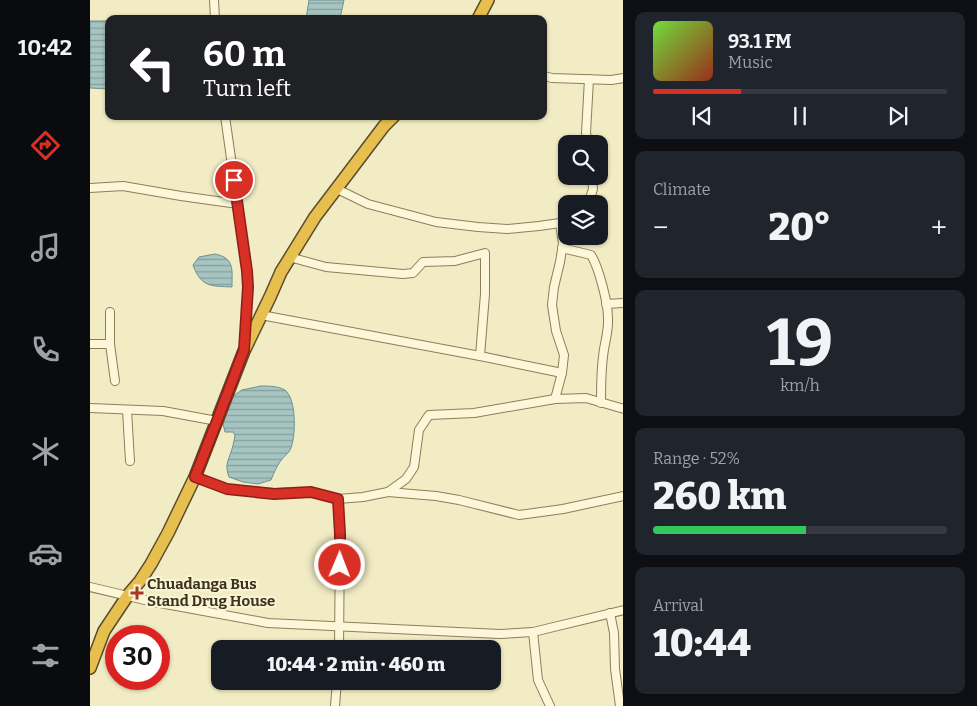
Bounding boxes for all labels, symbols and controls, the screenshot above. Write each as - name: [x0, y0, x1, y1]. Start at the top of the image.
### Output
- text: 93.1 FM: [728, 30, 792, 53]
- text: 60 m: [203, 33, 286, 75]
- text: 10:42: [18, 34, 72, 61]
- icon: left: [120, 35, 185, 100]
- text: Music: [728, 53, 773, 72]
- text: Turn left: [203, 75, 291, 102]
- icon: previous: [688, 102, 716, 130]
- icon: pause: [786, 102, 814, 130]
- icon: next: [884, 102, 912, 130]
- icon: directions: [28, 128, 63, 163]
- map controls: [558, 135, 608, 245]
- button: search: [558, 135, 608, 185]
- pin: [213, 159, 255, 201]
- icon: arrive: [220, 166, 248, 194]
- text: Climate: [653, 180, 711, 199]
- button: layers: [558, 195, 608, 245]
- text: 20°: [769, 204, 831, 250]
- text: −: [653, 211, 668, 244]
- text: +: [931, 211, 947, 244]
- icon: music: [28, 230, 63, 265]
- text: 19: [767, 304, 833, 382]
- icon: phone: [28, 332, 63, 367]
- text: km/h: [780, 376, 820, 395]
- icon: climate: [28, 434, 63, 469]
- text: Range · 52%: [653, 449, 740, 468]
- text: 260 km: [653, 473, 787, 519]
- icon: car: [28, 536, 63, 571]
- position arrow: [313, 538, 365, 590]
- place label: Chuadanga Bus Stand Drug House: [147, 575, 275, 610]
- marker: Chuadanga Bus Stand Drug House: [131, 587, 143, 599]
- text: Arrival: [653, 596, 704, 615]
- text: 10:44: [653, 620, 751, 666]
- speed limit sign: 30: [105, 625, 170, 690]
- icon: filters: [28, 638, 63, 673]
- text: 10:44 · 2 min · 460 m: [267, 653, 445, 676]

